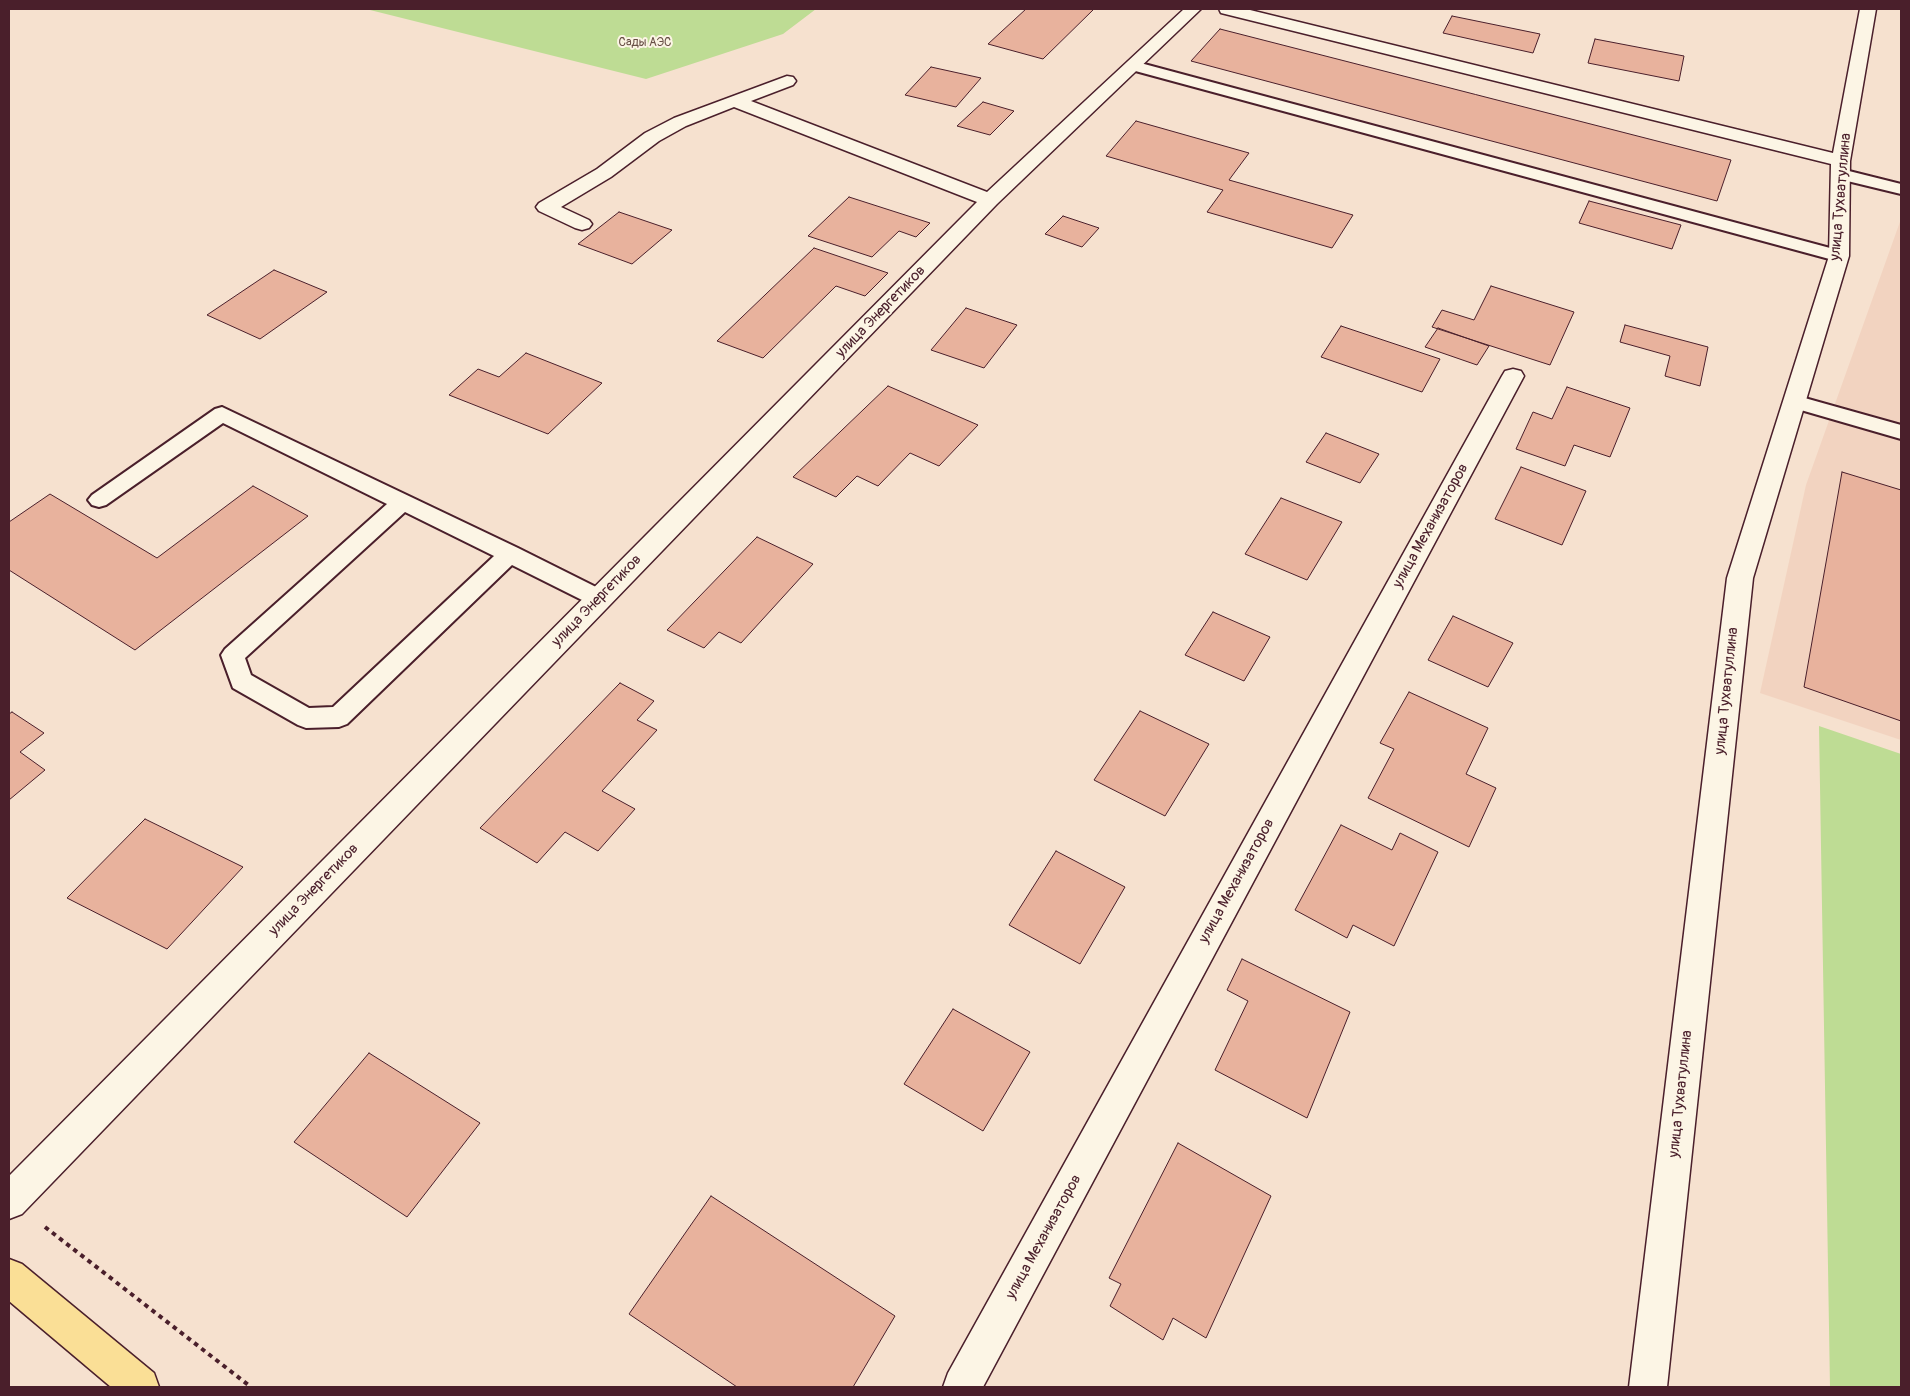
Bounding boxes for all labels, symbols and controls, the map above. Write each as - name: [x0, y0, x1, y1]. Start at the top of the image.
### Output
- park label: Сады АЭС: [619, 36, 671, 50]
- street label: улица Тухватуллина: [1826, 132, 1856, 262]
- street label: улица Энергетиков: [832, 262, 930, 362]
- street label: улица Механизаторов: [1389, 461, 1473, 591]
- street label: улица Энергетиков: [548, 551, 646, 651]
- street label: улица Тухватуллина: [1711, 626, 1743, 756]
- street label: улица Механизаторов: [1195, 816, 1279, 946]
- street label: улица Энергетиков: [265, 840, 363, 940]
- street label: улица Тухватуллина: [1665, 1029, 1697, 1159]
- street label: улица Механизаторов: [1002, 1172, 1086, 1302]

